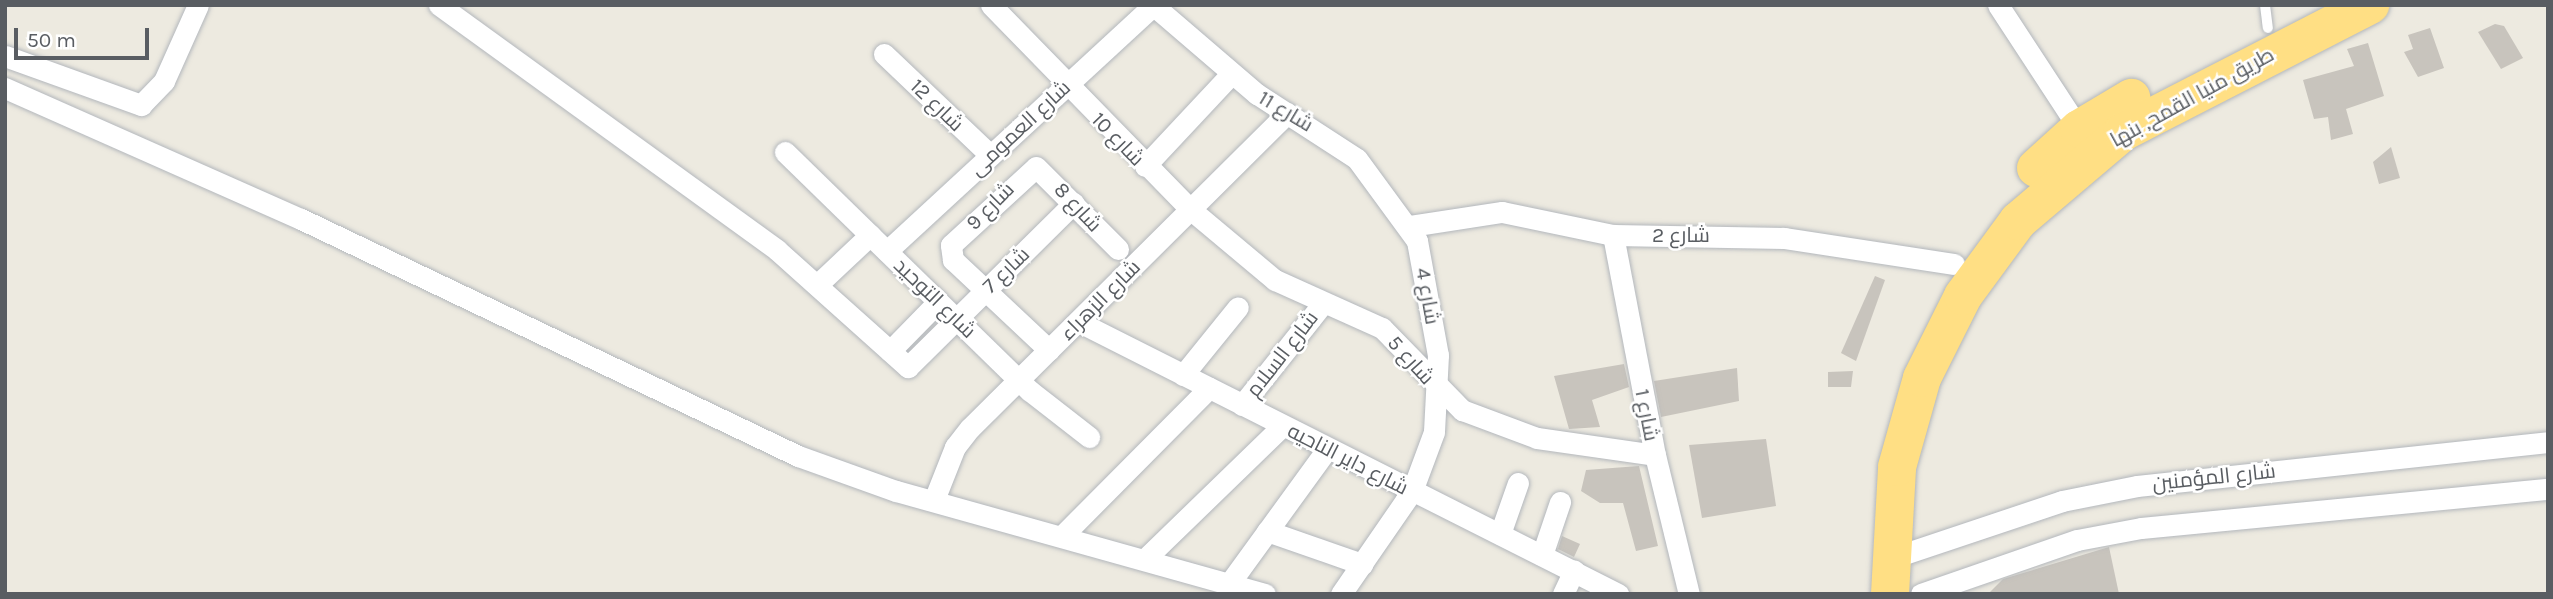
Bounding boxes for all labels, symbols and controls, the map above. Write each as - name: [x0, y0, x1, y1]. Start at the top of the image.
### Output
- scale bar: [18, 14, 152, 58]
- text: 50 m: [27, 28, 76, 52]
- street label: طريق منيا القمح, بنها: [2106, 42, 2278, 152]
- street label: شارع 12: [905, 73, 969, 137]
- street label: شارع العمومى: [964, 75, 1076, 181]
- street label: شارع 11: [1254, 85, 1318, 137]
- street label: شارع 10: [1086, 107, 1150, 171]
- street label: شارع 9: [961, 177, 1019, 235]
- street label: شارع 8: [1049, 177, 1107, 237]
- street label: شارع 2: [1652, 222, 1710, 248]
- street label: شارع 7: [977, 242, 1035, 298]
- street label: شارع التوحيد: [889, 253, 981, 343]
- street label: شارع الزهراء: [1055, 255, 1145, 345]
- street label: شارع 4: [1411, 266, 1445, 326]
- street label: شارع السلام: [1241, 306, 1323, 402]
- street label: شارع 5: [1382, 330, 1440, 390]
- street label: شارع 1: [1630, 387, 1664, 443]
- street label: شارع داير الناحيه: [1283, 418, 1413, 500]
- street label: شارع المؤمنين: [2151, 458, 2277, 496]

